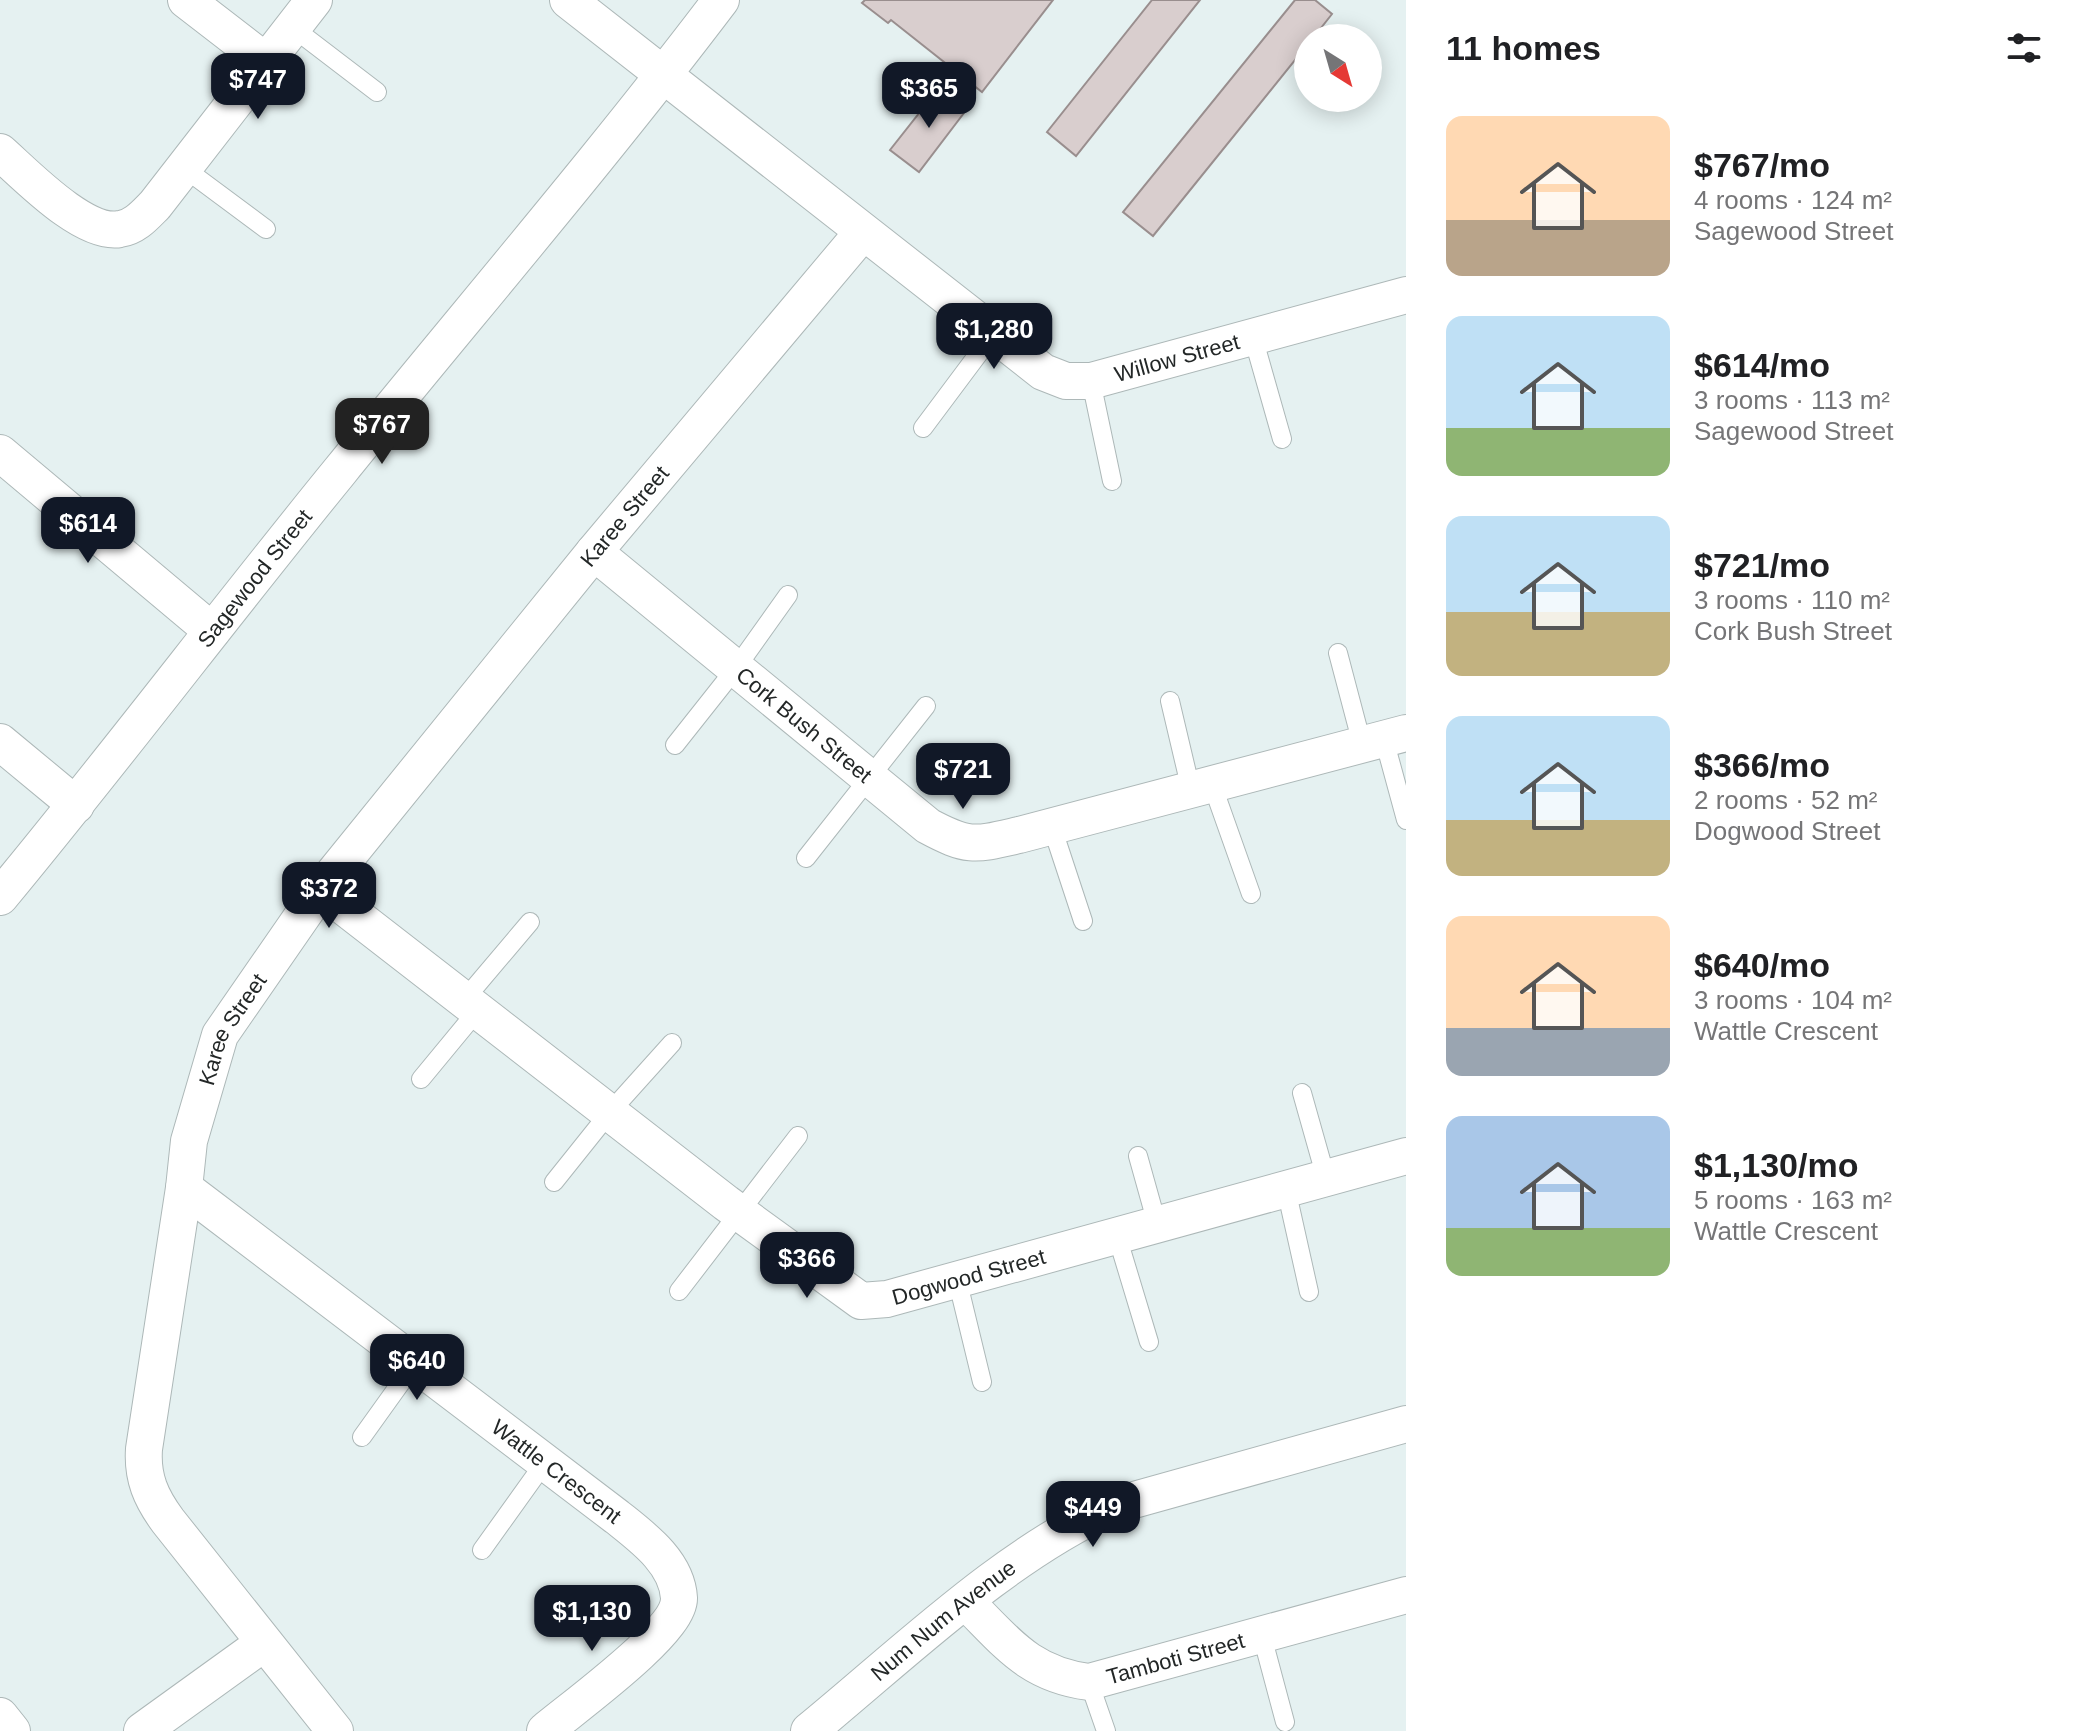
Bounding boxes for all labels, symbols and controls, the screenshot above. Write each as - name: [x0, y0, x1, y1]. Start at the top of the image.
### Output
- north arrow: [1294, 24, 1382, 112]
- map controls: [1294, 24, 1382, 112]
- icon: filters: [2002, 26, 2046, 70]
- text: 11 homes: [1446, 29, 1601, 67]
- pin: $747: [211, 53, 305, 121]
- pin: $365: [882, 62, 976, 130]
- text: $747: [229, 64, 287, 94]
- text: $365: [900, 73, 958, 103]
- text: $767/mo: [1694, 146, 1830, 184]
- icon: home: [1510, 148, 1606, 244]
- text: 4 rooms · 124 m²: [1694, 185, 1892, 215]
- text: Sagewood Street: [1694, 216, 1893, 246]
- pin: $1,280: [929, 303, 1059, 371]
- text: $1,280: [954, 314, 1034, 344]
- street label: Willow Street: [1112, 329, 1242, 387]
- text: $614/mo: [1694, 346, 1830, 384]
- icon: home: [1510, 348, 1606, 444]
- text: 3 rooms · 113 m²: [1694, 385, 1890, 415]
- pin: $767: [335, 398, 429, 466]
- text: $767: [353, 409, 411, 439]
- text: Sagewood Street: [1694, 416, 1893, 446]
- street label: Karee Street: [575, 461, 674, 571]
- pin: $614: [41, 497, 135, 565]
- street label: Sagewood Street: [192, 504, 317, 652]
- text: $614: [59, 508, 117, 538]
- text: $721/mo: [1694, 546, 1830, 584]
- icon: home: [1510, 548, 1606, 644]
- text: 3 rooms · 110 m²: [1694, 585, 1890, 615]
- text: Cork Bush Street: [1694, 616, 1892, 646]
- street label: Cork Bush Street: [732, 662, 877, 787]
- pin: $721: [916, 743, 1010, 811]
- text: $366/mo: [1694, 746, 1830, 784]
- icon: home: [1510, 748, 1606, 844]
- text: $721: [934, 754, 992, 784]
- text: 2 rooms · 52 m²: [1694, 785, 1878, 815]
- text: Dogwood Street: [1694, 816, 1880, 846]
- pin: $372: [282, 862, 376, 930]
- text: $372: [300, 873, 358, 903]
- text: $640/mo: [1694, 946, 1830, 984]
- icon: home: [1510, 948, 1606, 1044]
- street label: Karee Street: [194, 969, 271, 1088]
- text: 3 rooms · 104 m²: [1694, 985, 1892, 1015]
- text: Wattle Crescent: [1694, 1016, 1878, 1046]
- text: $1,130/mo: [1694, 1146, 1858, 1184]
- icon: home: [1510, 1148, 1606, 1244]
- text: 5 rooms · 163 m²: [1694, 1185, 1892, 1215]
- text: Wattle Crescent: [1694, 1216, 1878, 1246]
- pin: $366: [760, 1232, 854, 1300]
- text: $366: [778, 1243, 836, 1273]
- street label: Dogwood Street: [889, 1243, 1048, 1310]
- pin: $640: [370, 1334, 464, 1402]
- text: $640: [388, 1345, 446, 1375]
- street label: Wattle Crescent: [487, 1414, 626, 1528]
- pin: $449: [1046, 1481, 1140, 1549]
- text: $449: [1064, 1492, 1122, 1522]
- street label: Num Num Avenue: [866, 1554, 1020, 1686]
- pin: $1,130: [527, 1585, 657, 1653]
- text: $1,130: [552, 1596, 632, 1626]
- street label: Tamboti Street: [1104, 1627, 1247, 1689]

